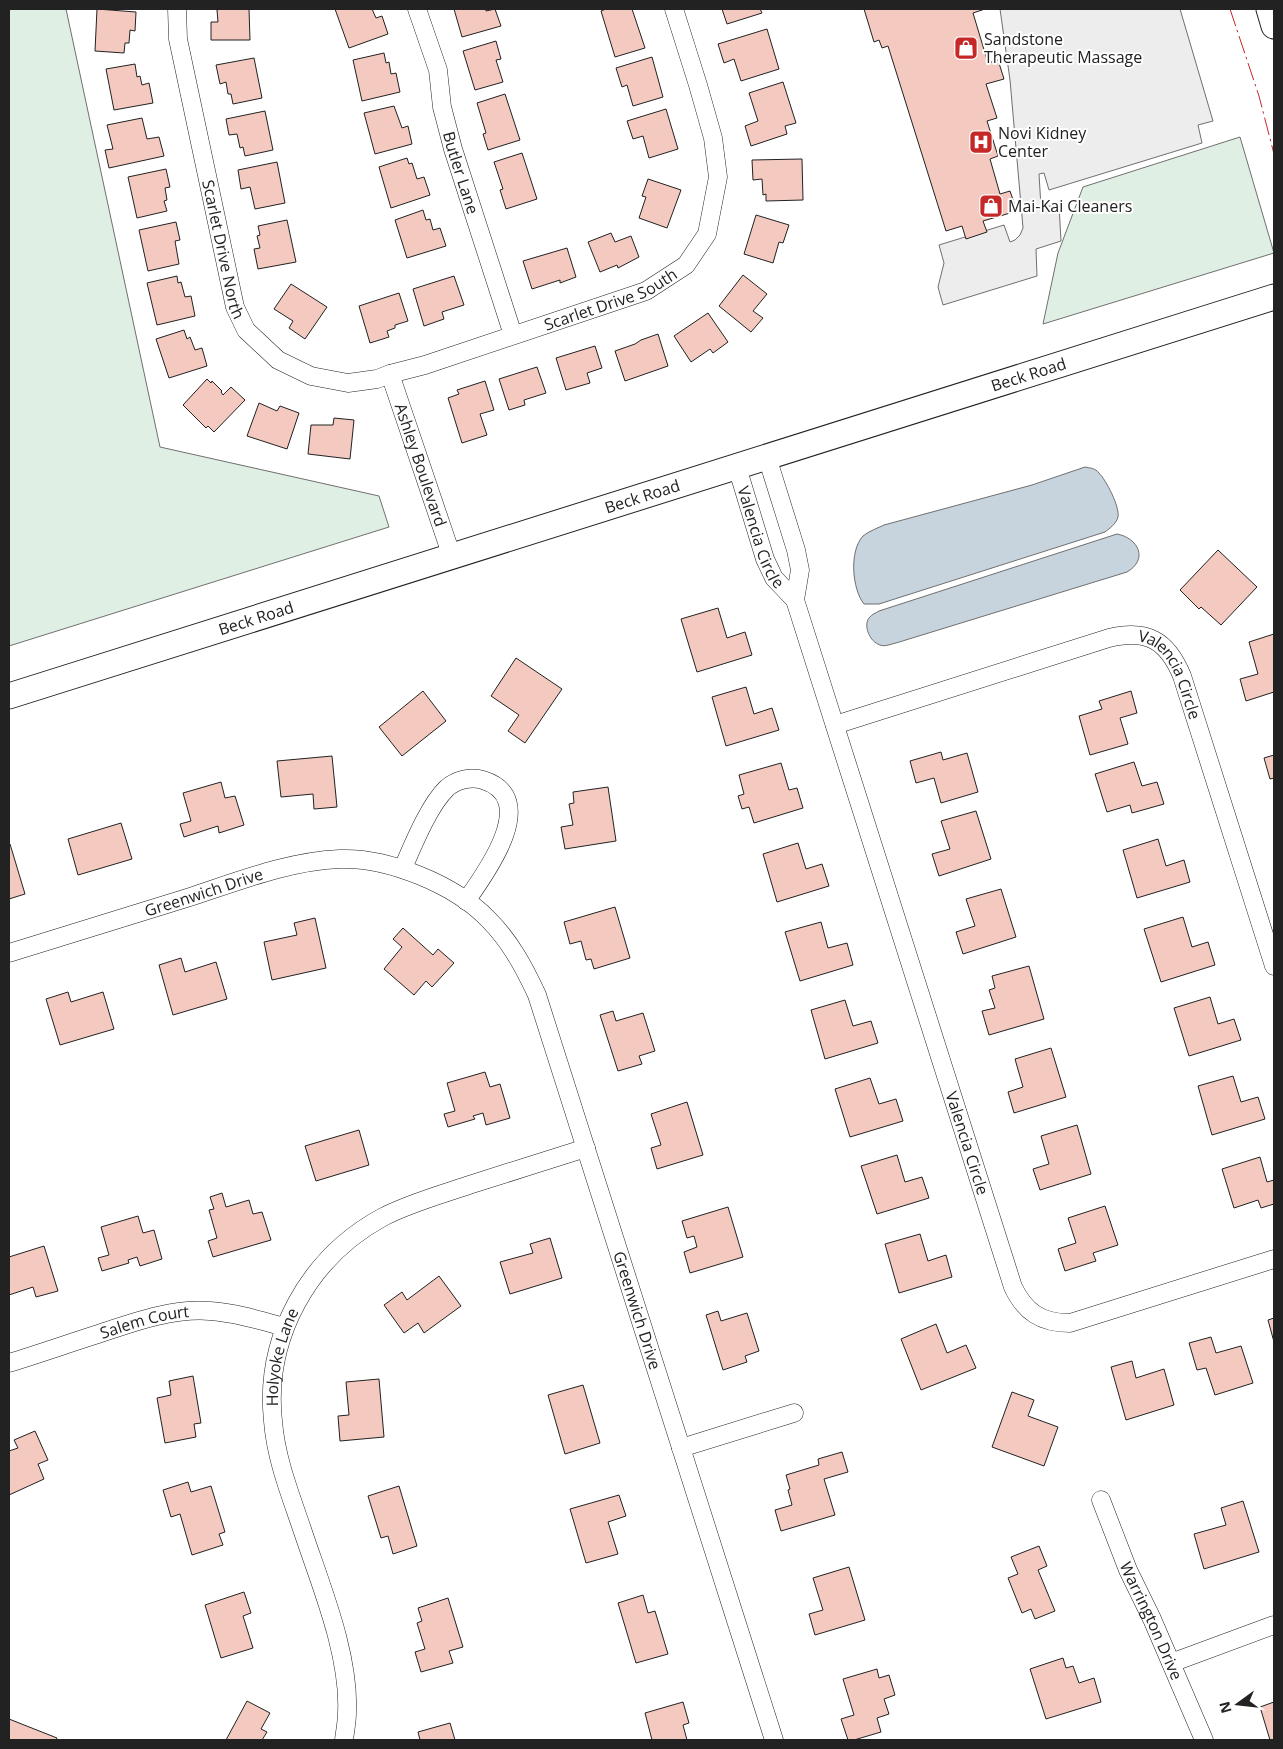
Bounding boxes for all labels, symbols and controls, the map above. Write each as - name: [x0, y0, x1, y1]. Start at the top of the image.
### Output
- place label: Sandstone Therapeutic Massage: [984, 28, 1142, 68]
- shop icon: Sandstone Therapeutic Massage: [953, 35, 979, 61]
- place label: Novi Kidney Center: [998, 122, 1087, 162]
- street label: Butler Lane: [438, 129, 484, 217]
- hospital icon: Novi Kidney Center: [968, 129, 994, 155]
- street label: Scarlet Drive North: [197, 178, 250, 322]
- shop icon: Mai-Kai Cleaners: [978, 193, 1004, 219]
- place label: Mai-Kai Cleaners: [1008, 195, 1132, 217]
- street label: Scarlet Drive South: [541, 263, 681, 335]
- street label: Beck Road: [988, 352, 1069, 397]
- street label: Ashley Boulevard: [390, 400, 452, 529]
- street label: Beck Road: [602, 474, 683, 518]
- street label: Valencia Circle: [732, 483, 789, 593]
- street label: Beck Road: [216, 596, 296, 640]
- street label: Valencia Circle: [1136, 624, 1206, 722]
- street label: Greenwich Drive: [142, 863, 266, 922]
- street label: Valencia Circle: [941, 1089, 994, 1198]
- street label: Greenwich Drive: [608, 1248, 667, 1372]
- street label: Salem Court: [97, 1300, 190, 1344]
- street label: Holyoke Lane: [261, 1304, 303, 1406]
- street label: Warrington Drive: [1115, 1559, 1188, 1683]
- north arrow: [1213, 1679, 1263, 1729]
- text: N: [1214, 1700, 1236, 1715]

